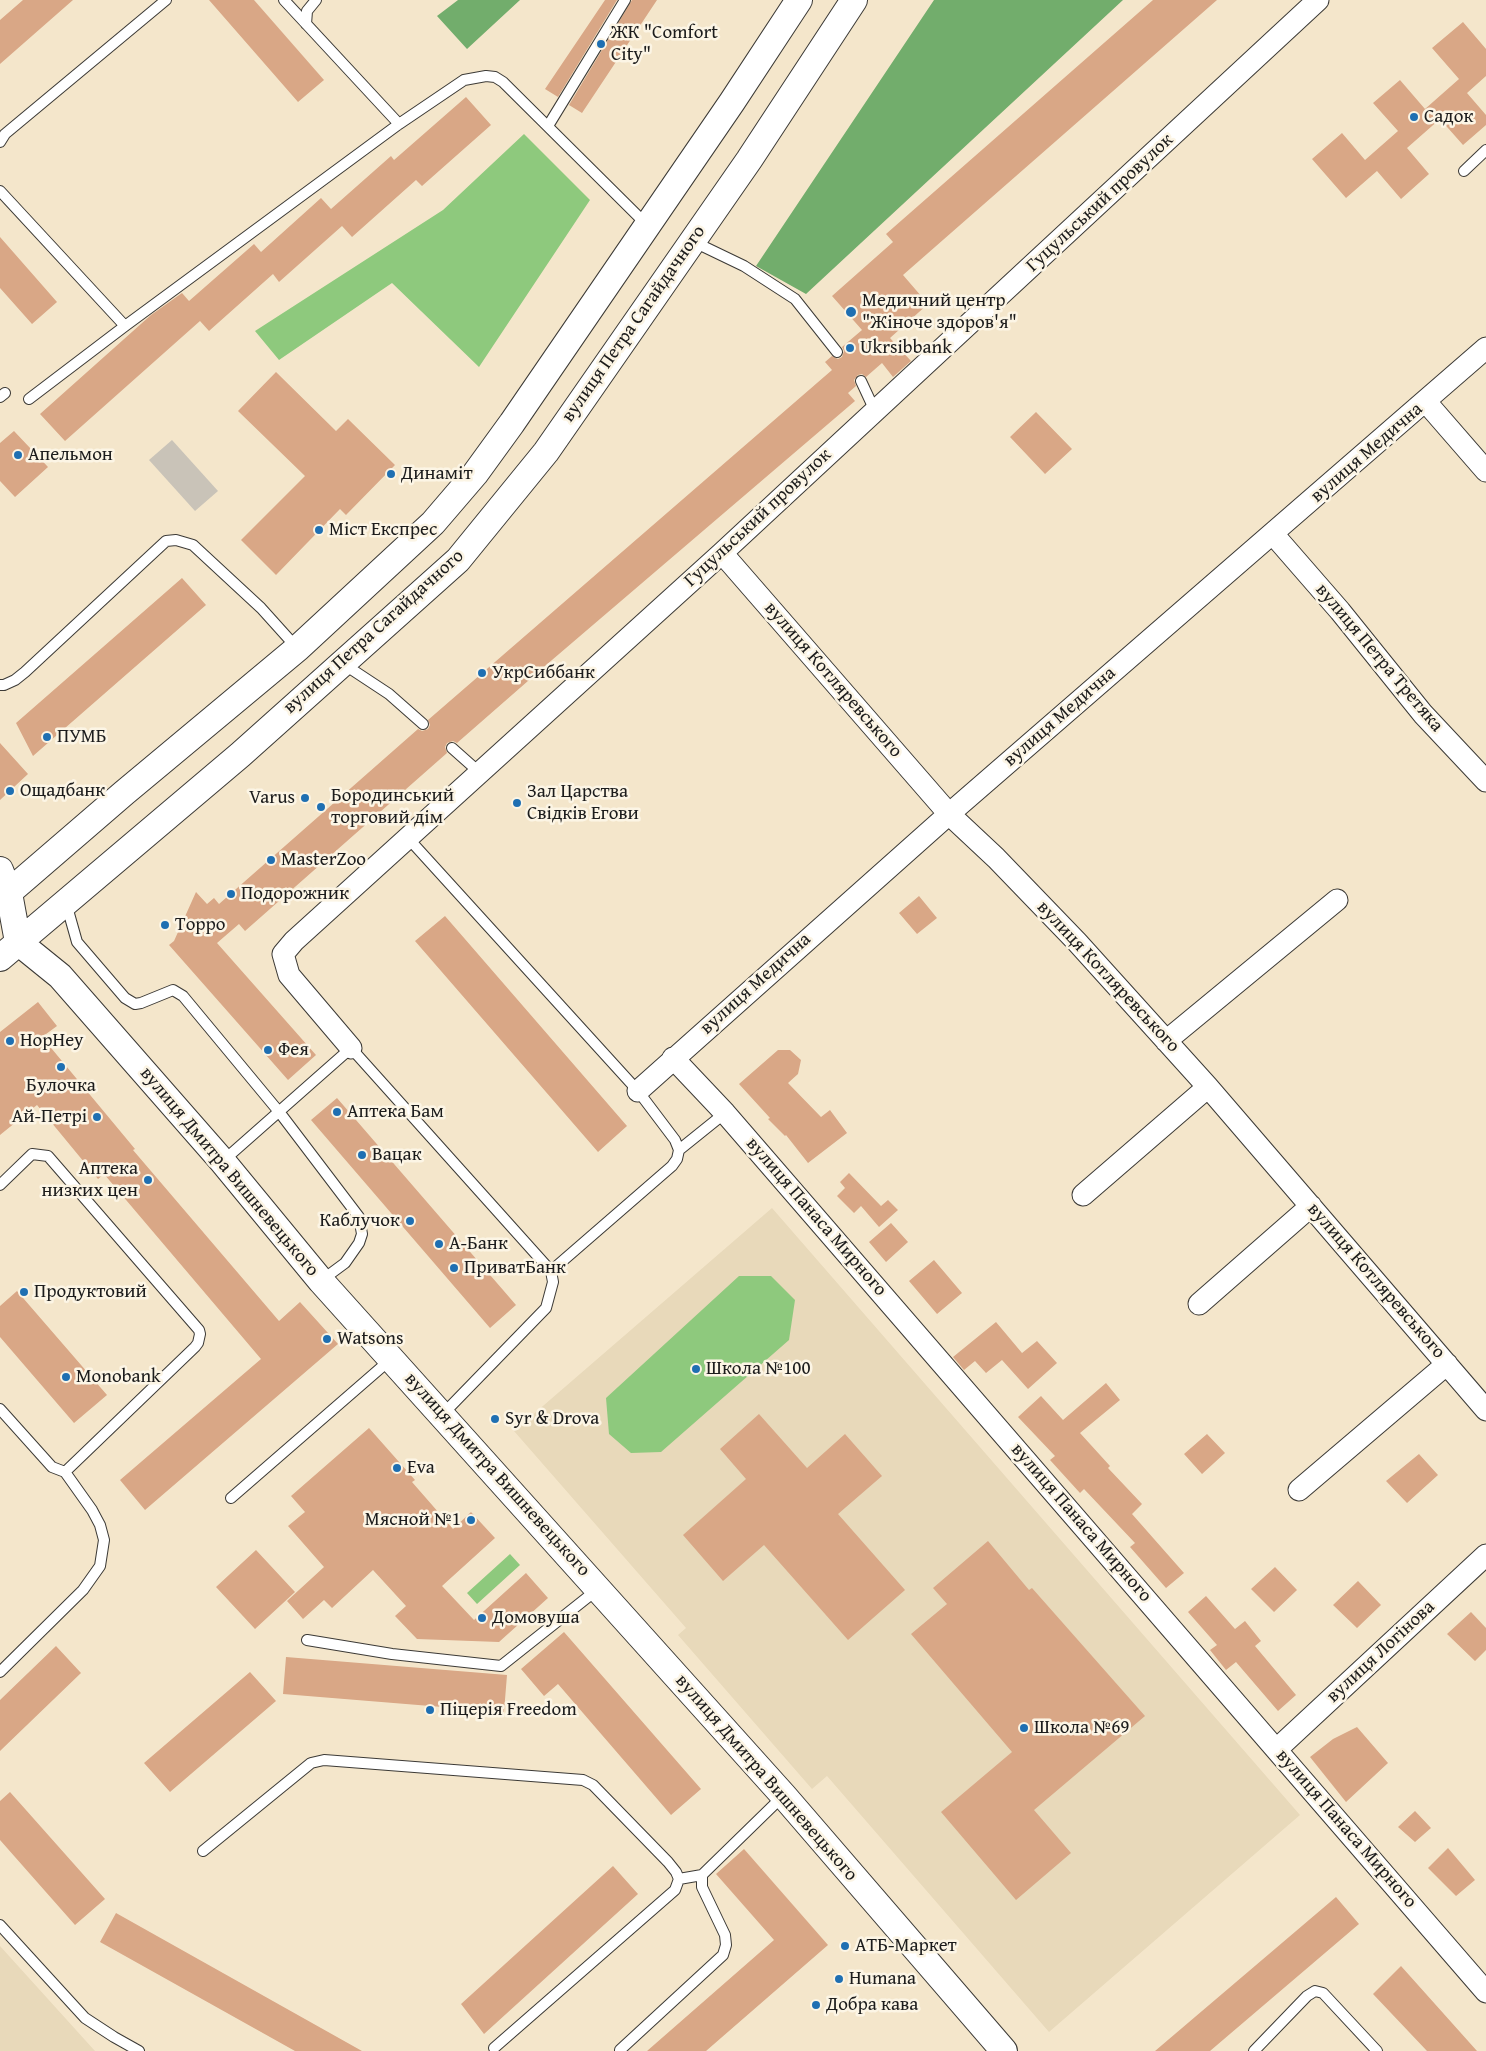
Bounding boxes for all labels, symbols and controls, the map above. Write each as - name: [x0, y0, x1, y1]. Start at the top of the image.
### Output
- place label: ЖК "Comfort City": [611, 22, 718, 66]
- marker: ЖК "Comfort City": [595, 38, 607, 50]
- place label: Садок: [1424, 106, 1473, 128]
- marker: Садок: [1408, 111, 1420, 123]
- street label: Гуцульський провулок: [1022, 129, 1178, 277]
- street label: вулиця Петра Сагайдачного: [557, 221, 711, 427]
- place label: Медичний центр "Жіноче здоров'я": [862, 290, 1017, 334]
- marker: Медичний центр "Жіноче здоров'я": [844, 305, 858, 319]
- place label: Ukrsibbank: [860, 337, 952, 359]
- marker: Ukrsibbank: [844, 342, 856, 354]
- street label: вулиця Медична: [1306, 398, 1428, 508]
- place label: Апельмон: [28, 444, 113, 466]
- street label: Гуцульський провулок: [680, 444, 836, 592]
- marker: Апельмон: [12, 449, 24, 461]
- place label: Динаміт: [401, 463, 473, 485]
- marker: Динаміт: [385, 468, 397, 480]
- place label: Міст Експрес: [329, 519, 437, 541]
- marker: Міст Експрес: [313, 524, 325, 536]
- street label: вулиця Петра Сагайдачного: [279, 545, 469, 719]
- street label: вулиця Петра Третяка: [1310, 579, 1448, 737]
- street label: вулиця Котляревського: [759, 597, 907, 763]
- place label: УкрСиббанк: [492, 662, 595, 684]
- street label: вулиця Медична: [999, 662, 1121, 772]
- marker: УкрСиббанк: [476, 667, 488, 679]
- place label: ПУМБ: [57, 726, 107, 748]
- marker: ПУМБ: [41, 731, 53, 743]
- place label: Ощадбанк: [20, 780, 105, 802]
- place label: Зал Царства Свiдкiв Егови: [527, 781, 639, 825]
- marker: Ощадбанк: [4, 785, 16, 797]
- place label: Бородинський торговий дім: [331, 785, 454, 829]
- place label: Varus: [249, 787, 295, 809]
- marker: Varus: [299, 792, 311, 804]
- marker: Зал Царства Свiдкiв Егови: [511, 797, 523, 809]
- marker: Бородинський торговий дім: [315, 801, 327, 813]
- place label: MasterZoo: [281, 849, 366, 871]
- marker: MasterZoo: [265, 854, 277, 866]
- place label: Подорожник: [241, 883, 349, 905]
- marker: Подорожник: [225, 888, 237, 900]
- street label: вулиця Котляревського: [1032, 896, 1184, 1058]
- place label: Торро: [175, 914, 226, 936]
- marker: Торро: [159, 919, 171, 931]
- street label: вулиця Медична: [696, 928, 816, 1040]
- place label: HopHey: [20, 1030, 84, 1052]
- marker: HopHey: [4, 1035, 16, 1047]
- place label: Фея: [278, 1039, 309, 1061]
- marker: Фея: [262, 1044, 274, 1056]
- marker: Булочка: [55, 1061, 67, 1073]
- street label: вулиця Дмитра Вишневецького: [135, 1063, 323, 1281]
- place label: Булочка: [26, 1075, 96, 1097]
- place label: Аптека Бам: [347, 1101, 444, 1123]
- place label: Ай-Петрі: [12, 1106, 87, 1128]
- marker: Аптека Бам: [331, 1106, 343, 1118]
- marker: Ай-Петрі: [91, 1111, 103, 1123]
- street label: вулиця Панаса Мирного: [741, 1133, 891, 1301]
- place label: Вацак: [372, 1144, 422, 1166]
- marker: Вацак: [356, 1149, 368, 1161]
- place label: Аптека низких цен: [42, 1158, 138, 1202]
- marker: Аптека низких цен: [142, 1174, 154, 1186]
- street label: вулиця Котляревського: [1302, 1198, 1450, 1364]
- place label: Каблучок: [320, 1210, 400, 1232]
- marker: Каблучок: [404, 1215, 416, 1227]
- place label: А-Банк: [449, 1233, 508, 1255]
- marker: А-Банк: [433, 1238, 445, 1250]
- place label: ПриватБанк: [464, 1257, 566, 1279]
- marker: ПриватБанк: [448, 1262, 460, 1274]
- place label: Продуктовий: [34, 1281, 147, 1303]
- marker: Продуктовий: [18, 1286, 30, 1298]
- place label: Watsons: [337, 1328, 404, 1350]
- marker: Watsons: [321, 1333, 333, 1345]
- place label: Школа №100: [706, 1358, 811, 1380]
- marker: Школа №100: [690, 1363, 702, 1375]
- place label: Monobank: [76, 1366, 161, 1388]
- street label: вулиця Дмитра Вишневецького: [399, 1368, 595, 1582]
- marker: Monobank: [60, 1371, 72, 1383]
- place label: Syr & Drova: [505, 1408, 599, 1430]
- marker: Syr & Drova: [489, 1413, 501, 1425]
- street label: вулиця Панаса Мирного: [1006, 1439, 1156, 1607]
- place label: Eva: [407, 1457, 435, 1479]
- marker: Eva: [391, 1462, 403, 1474]
- place label: Мясной №1: [365, 1509, 461, 1531]
- marker: Мясной №1: [465, 1514, 477, 1526]
- street label: вулиця Логінова: [1322, 1596, 1440, 1708]
- place label: Домовуша: [492, 1607, 579, 1629]
- marker: Домовуша: [476, 1612, 488, 1624]
- street label: вулиця Дмитра Вишневецького: [670, 1670, 862, 1886]
- place label: Піцерія Freedom: [440, 1699, 577, 1721]
- marker: Піцерія Freedom: [424, 1704, 436, 1716]
- place label: Школа №69: [1034, 1717, 1129, 1739]
- marker: Школа №69: [1018, 1722, 1030, 1734]
- street label: вулиця Панаса Мирного: [1271, 1745, 1421, 1913]
- place label: АТБ-Маркет: [855, 1935, 957, 1957]
- marker: АТБ-Маркет: [839, 1940, 851, 1952]
- place label: Humana: [849, 1968, 916, 1990]
- marker: Humana: [833, 1973, 845, 1985]
- place label: Добра кава: [826, 1994, 918, 2016]
- marker: Добра кава: [810, 1999, 822, 2011]

